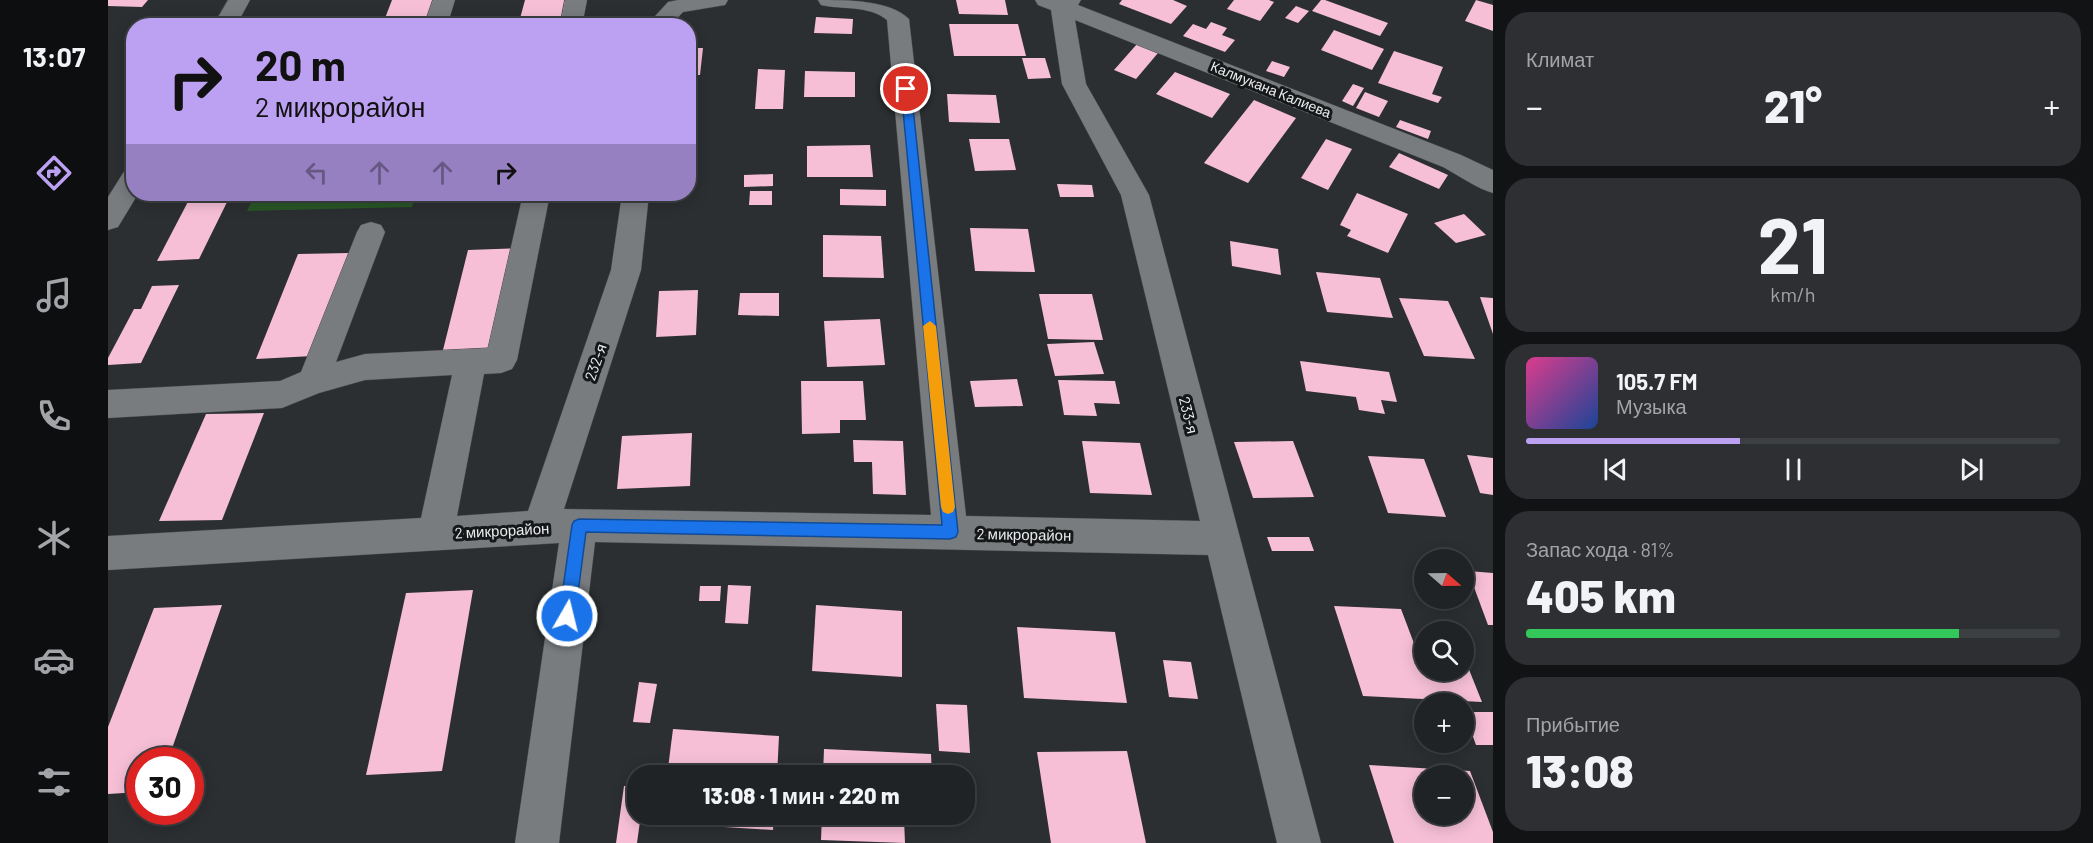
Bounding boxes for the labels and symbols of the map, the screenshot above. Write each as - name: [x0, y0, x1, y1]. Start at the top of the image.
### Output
- street label: Калмукана Калиева: [1208, 57, 1334, 121]
- pin: [880, 63, 931, 114]
- street label: 232-я: [580, 341, 610, 383]
- street label: 233-я: [1176, 395, 1202, 435]
- street label: 2 микрорайон: [454, 519, 550, 541]
- street label: 2 микрорайон: [977, 524, 1071, 544]
- north arrow: [1414, 549, 1474, 609]
- position arrow: [535, 584, 599, 648]
- speed limit sign: 30: [126, 747, 204, 825]

